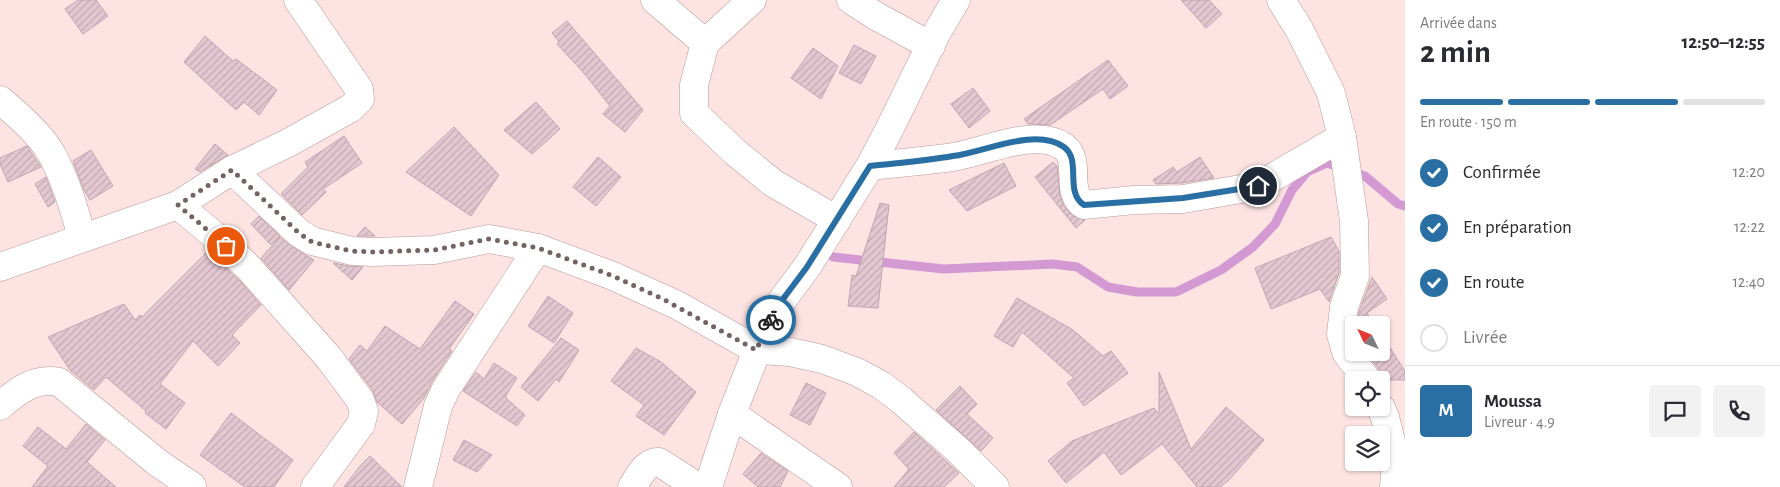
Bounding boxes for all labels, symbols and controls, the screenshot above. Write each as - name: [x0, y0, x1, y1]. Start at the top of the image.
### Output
- text: Arrivée dans: [1420, 15, 1497, 31]
- text: 12:50–12:55: [1681, 33, 1765, 52]
- text: 2 min: [1420, 36, 1491, 68]
- text: En route · 150 m: [1420, 114, 1517, 130]
- icon: check: [1420, 159, 1448, 187]
- text: Confirmée: [1463, 163, 1541, 182]
- text: 12:20: [1733, 164, 1765, 180]
- pin: [1237, 165, 1279, 207]
- icon: home: [1244, 172, 1272, 200]
- icon: check: [1420, 214, 1448, 242]
- text: En préparation: [1463, 218, 1572, 237]
- text: 12:22: [1734, 219, 1765, 235]
- pin: [205, 225, 247, 267]
- icon: bag: [212, 232, 240, 260]
- icon: check: [1420, 269, 1448, 297]
- text: En route: [1463, 273, 1525, 292]
- text: 12:40: [1732, 274, 1765, 290]
- courier: [746, 295, 796, 345]
- icon: bike: [757, 306, 785, 334]
- north arrow: [1345, 316, 1390, 361]
- map controls: [1345, 316, 1390, 471]
- text: Livrée: [1463, 328, 1507, 347]
- button: locate: [1345, 371, 1390, 416]
- button: chat: [1649, 385, 1701, 437]
- button: phone: [1713, 385, 1765, 437]
- text: Moussa: [1484, 392, 1542, 411]
- text: M: [1438, 401, 1454, 420]
- text: Livreur · 4.9: [1484, 414, 1555, 430]
- button: layers: [1345, 426, 1390, 471]

